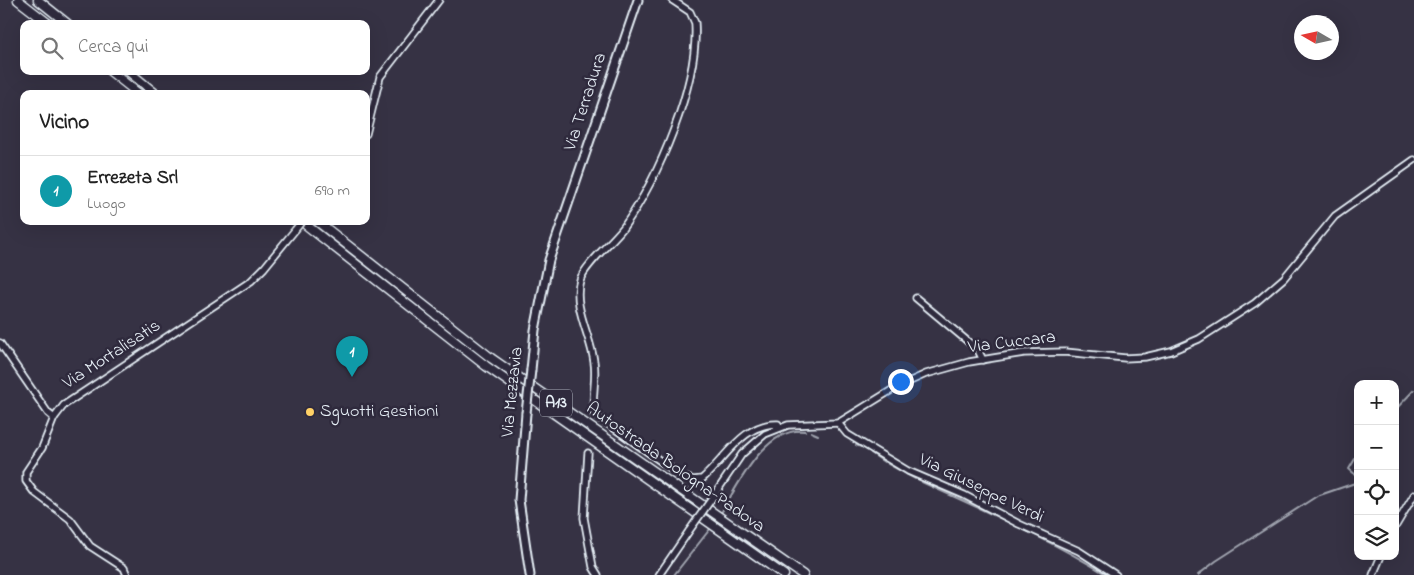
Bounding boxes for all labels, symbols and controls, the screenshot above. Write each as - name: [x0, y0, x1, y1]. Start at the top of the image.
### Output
- north arrow: [1294, 15, 1339, 60]
- search box: [20, 20, 370, 75]
- icon: search: [38, 34, 66, 62]
- text: Cerca qui: [78, 34, 148, 61]
- street label: Via Terradura: [558, 50, 614, 155]
- text: Vicino: [40, 108, 89, 138]
- text: Errezeta Srl: [87, 165, 178, 192]
- text: 1: [53, 179, 59, 203]
- text: 690 m: [315, 179, 350, 203]
- text: Luogo: [87, 192, 126, 216]
- street label: Via Mortalisatis: [57, 314, 166, 397]
- street label: Via Cuccara: [966, 325, 1057, 361]
- pin: 1: [336, 336, 368, 377]
- street label: Via Mezzavia: [495, 346, 531, 439]
- your location: [888, 369, 914, 395]
- map controls: [1354, 380, 1399, 560]
- button: +: [1354, 380, 1399, 425]
- road number: A13: [540, 389, 572, 416]
- street label: Autostrada Bologna-Padova: [579, 396, 770, 541]
- place label: Sguotti Gestioni: [320, 399, 438, 426]
- marker: Sguotti Gestioni: [304, 406, 316, 418]
- button: −: [1354, 425, 1399, 470]
- street label: Via Giuseppe Verdi: [913, 447, 1048, 531]
- button: locate: [1354, 470, 1399, 515]
- button: layers: [1354, 515, 1399, 560]

